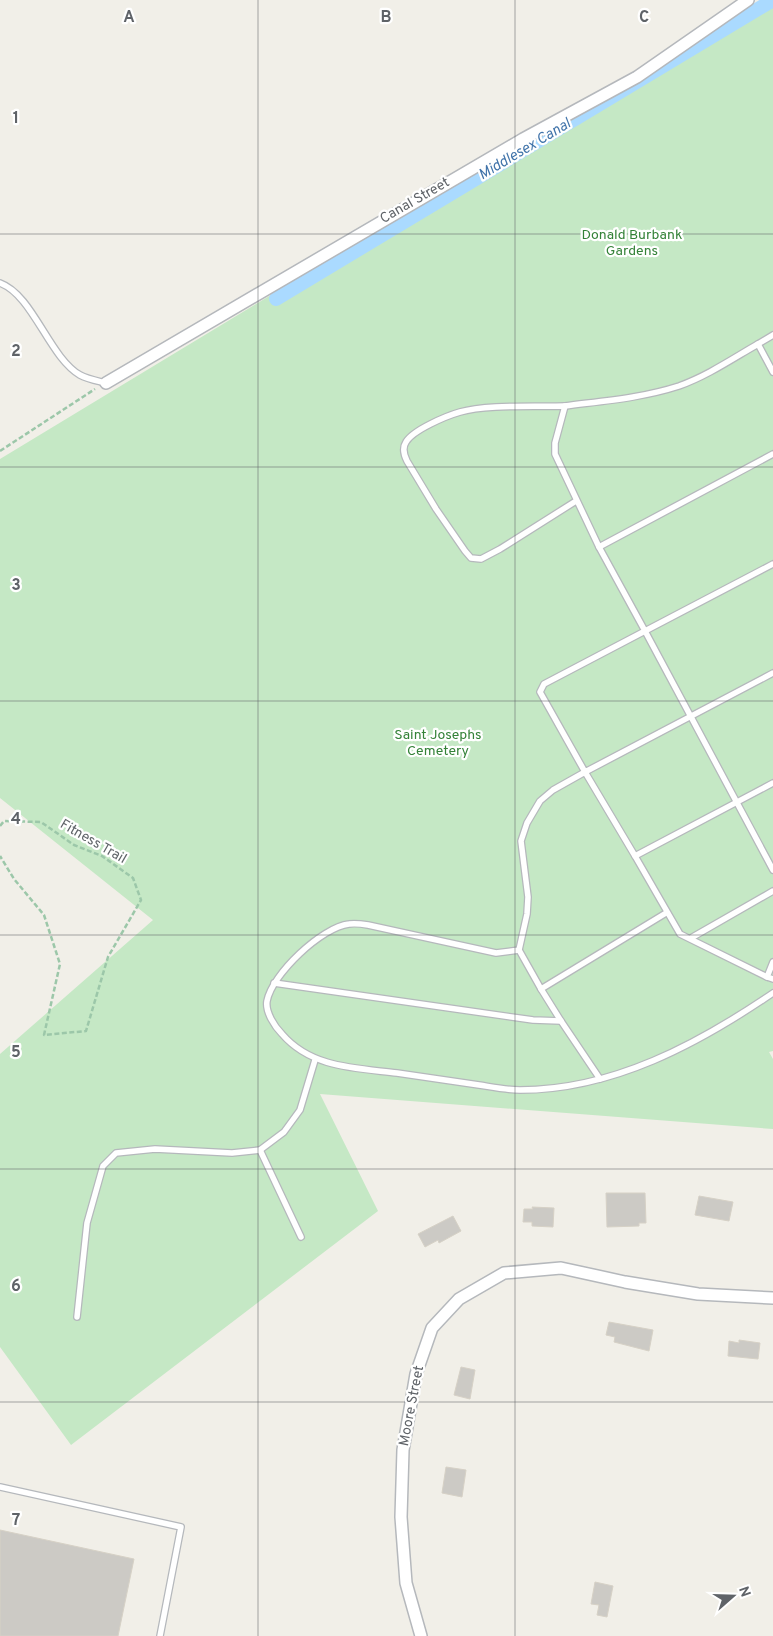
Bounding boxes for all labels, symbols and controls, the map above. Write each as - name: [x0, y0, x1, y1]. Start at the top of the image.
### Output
- text: A: [123, 8, 135, 28]
- text: B: [380, 8, 392, 28]
- text: C: [639, 8, 649, 28]
- text: 1: [13, 109, 19, 129]
- water label: Middlesex Canal: [475, 114, 576, 185]
- street label: Canal Street: [377, 174, 453, 228]
- park label: Donald Burbank Gardens: [582, 227, 682, 260]
- text: 2: [11, 342, 21, 362]
- text: 3: [11, 576, 21, 596]
- park label: Saint Josephs Cemetery: [394, 727, 482, 760]
- text: 4: [11, 810, 21, 830]
- street label: Fitness Trail: [57, 816, 129, 868]
- text: 5: [11, 1043, 21, 1063]
- text: 6: [11, 1277, 21, 1297]
- street label: Moore Street: [396, 1364, 428, 1448]
- text: 7: [12, 1511, 20, 1531]
- north arrow: [708, 1571, 758, 1621]
- text: N: [734, 1584, 754, 1600]

